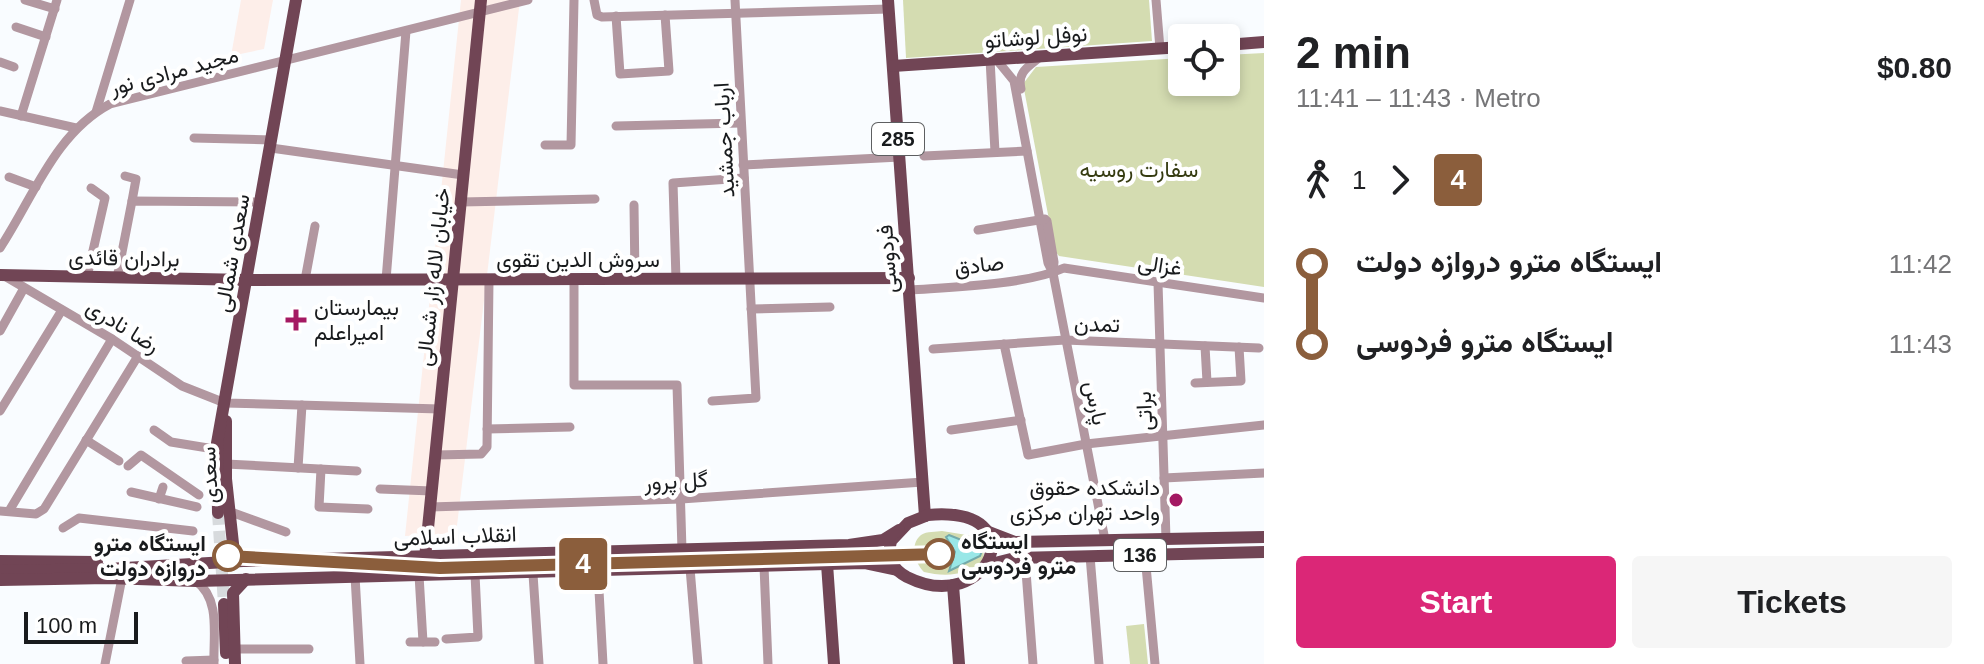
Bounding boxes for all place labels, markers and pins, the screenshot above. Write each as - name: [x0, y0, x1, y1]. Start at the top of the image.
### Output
- place label: بیمارستان امیراعلم: [314, 295, 399, 347]
- marker: بیمارستان امیراعلم: [285, 309, 307, 331]
- place label: دانشکده حقوق واحد تهران مرکزی: [1010, 475, 1160, 526]
- marker: دانشکده حقوق واحد تهران مرکزی: [1167, 491, 1185, 509]
- place label: ایستگاه مترو فردوسی: [961, 529, 1076, 580]
- place label: ایستگاه مترو دروازه دولت: [94, 531, 206, 582]
- marker: ایستگاه مترو فردوسی: [924, 539, 954, 569]
- marker: ایستگاه مترو دروازه دولت: [213, 541, 243, 571]

